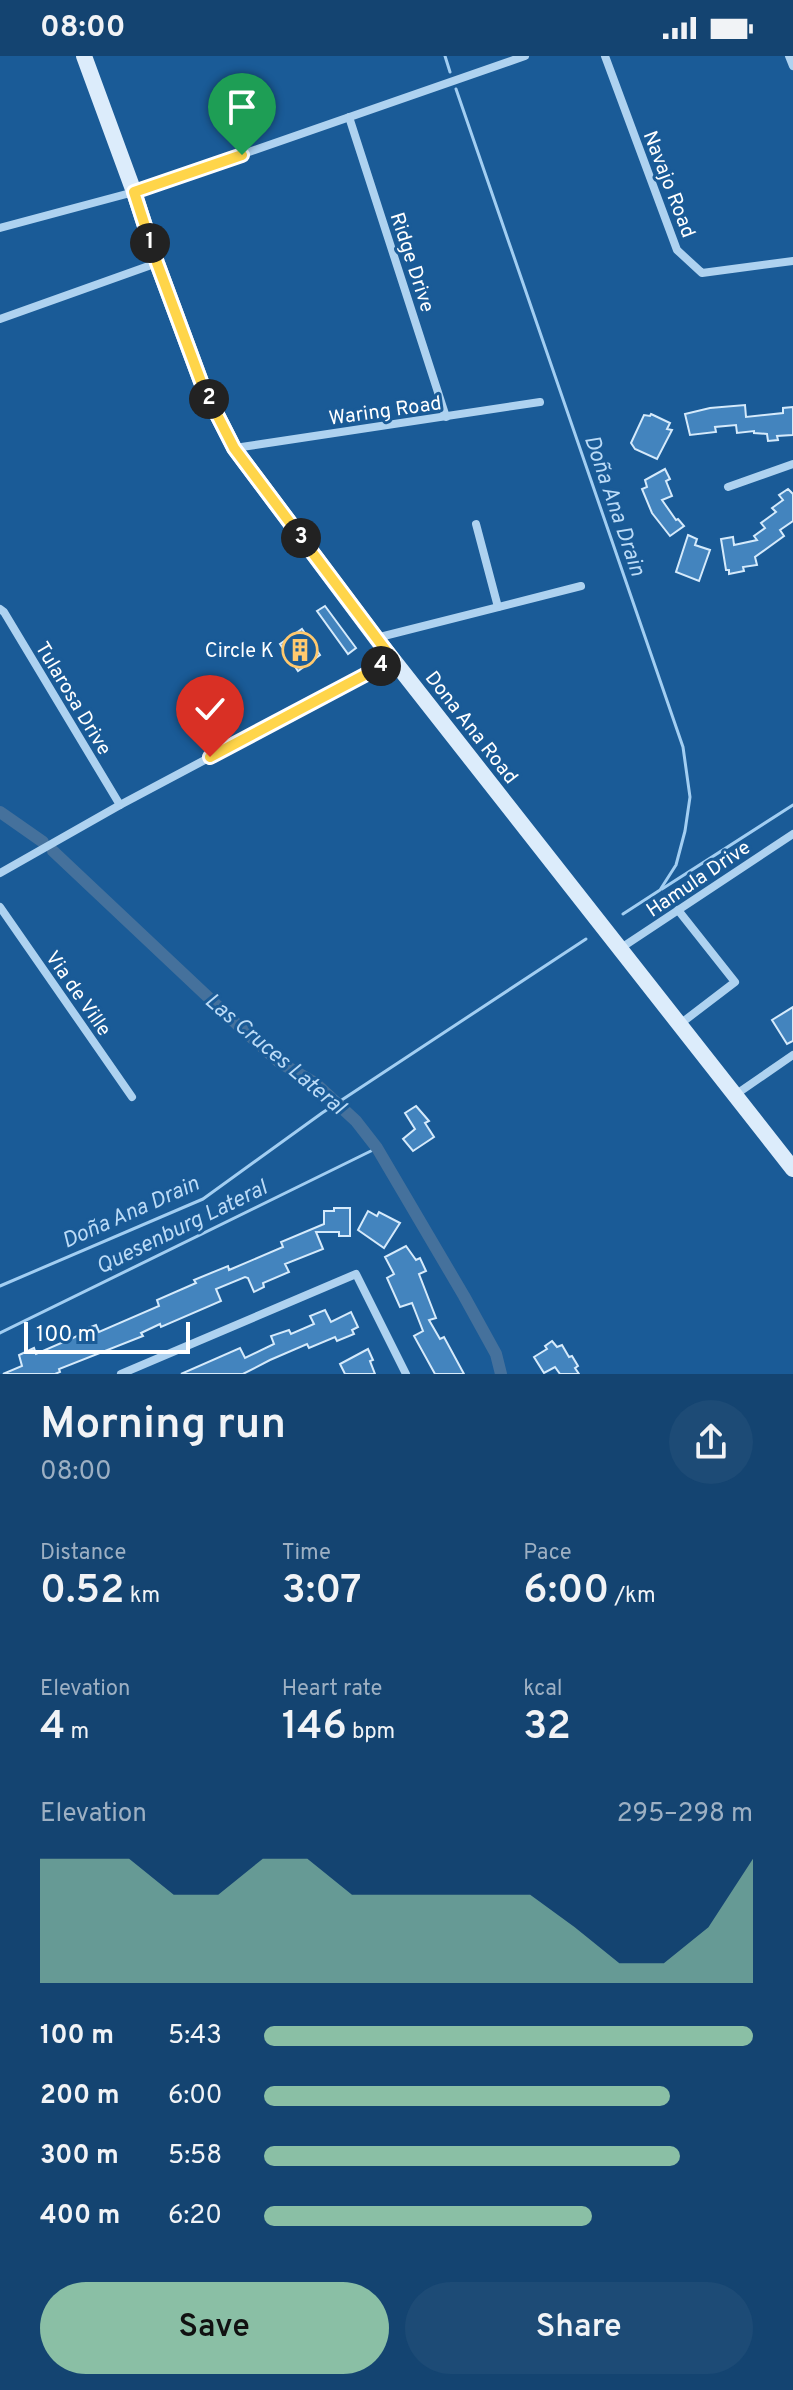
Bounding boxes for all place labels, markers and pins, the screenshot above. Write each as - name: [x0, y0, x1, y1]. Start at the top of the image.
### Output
- pin: [208, 73, 276, 155]
- pin: 1: [130, 223, 170, 263]
- pin: 2: [189, 379, 229, 419]
- pin: 3: [281, 518, 321, 558]
- building icon: Circle K: [281, 631, 319, 669]
- place label: Circle K: [205, 639, 274, 665]
- pin: 4: [361, 646, 401, 686]
- pin: [176, 675, 244, 757]

